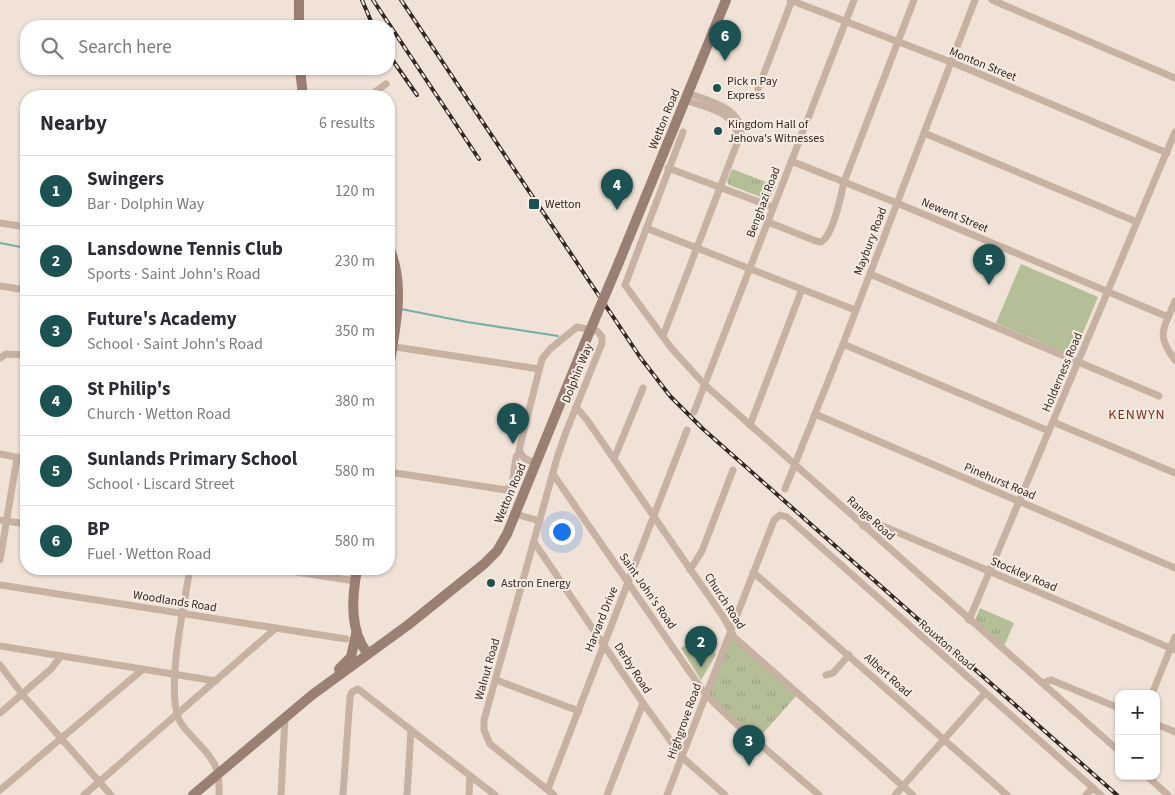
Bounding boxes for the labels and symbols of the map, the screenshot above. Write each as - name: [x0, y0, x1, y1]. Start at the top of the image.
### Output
- pin: 6: [709, 20, 741, 61]
- street label: Monton Street: [947, 43, 1019, 86]
- place label: Pick n Pay Express: [727, 73, 778, 104]
- marker: Pick n Pay Express: [711, 82, 723, 94]
- street label: Wetton Road: [645, 86, 684, 152]
- place label: Kingdom Hall of Jehova's Witnesses: [728, 116, 824, 147]
- marker: Kingdom Hall of Jehova's Witnesses: [712, 125, 724, 137]
- street label: Benghazi Road: [742, 164, 785, 240]
- pin: 4: [601, 169, 633, 210]
- street label: Newent Street: [919, 194, 991, 237]
- place label: Wetton: [545, 196, 581, 213]
- marker: Wetton: [527, 197, 541, 211]
- street label: Maybury Road: [850, 205, 891, 278]
- pin: 5: [973, 244, 1005, 285]
- street label: Holderness Road: [1038, 330, 1087, 415]
- street label: Dolphin Way: [558, 340, 597, 406]
- pin: 1: [497, 403, 529, 444]
- district label: KENWYN: [1108, 405, 1166, 425]
- street label: Pinehurst Road: [961, 459, 1038, 504]
- street label: Wetton Road: [490, 460, 531, 526]
- street label: Range Road: [843, 492, 898, 545]
- your location: [549, 519, 575, 545]
- street label: Saint John's Road: [615, 550, 680, 633]
- street label: Stockley Road: [988, 553, 1060, 596]
- street label: Church Road: [700, 570, 749, 633]
- place label: Astron Energy: [501, 575, 571, 592]
- marker: Astron Energy: [485, 577, 497, 589]
- street label: Harvard Drive: [581, 584, 622, 654]
- street label: Woodlands Road: [132, 586, 218, 617]
- street label: Rouxton Road: [915, 616, 979, 675]
- pin: 2: [685, 626, 717, 667]
- street label: Walnut Road: [471, 636, 504, 702]
- street label: Derby Road: [610, 639, 655, 697]
- street label: Albert Road: [860, 649, 915, 701]
- street label: Highgrove Road: [663, 681, 706, 761]
- pin: 3: [733, 725, 765, 766]

